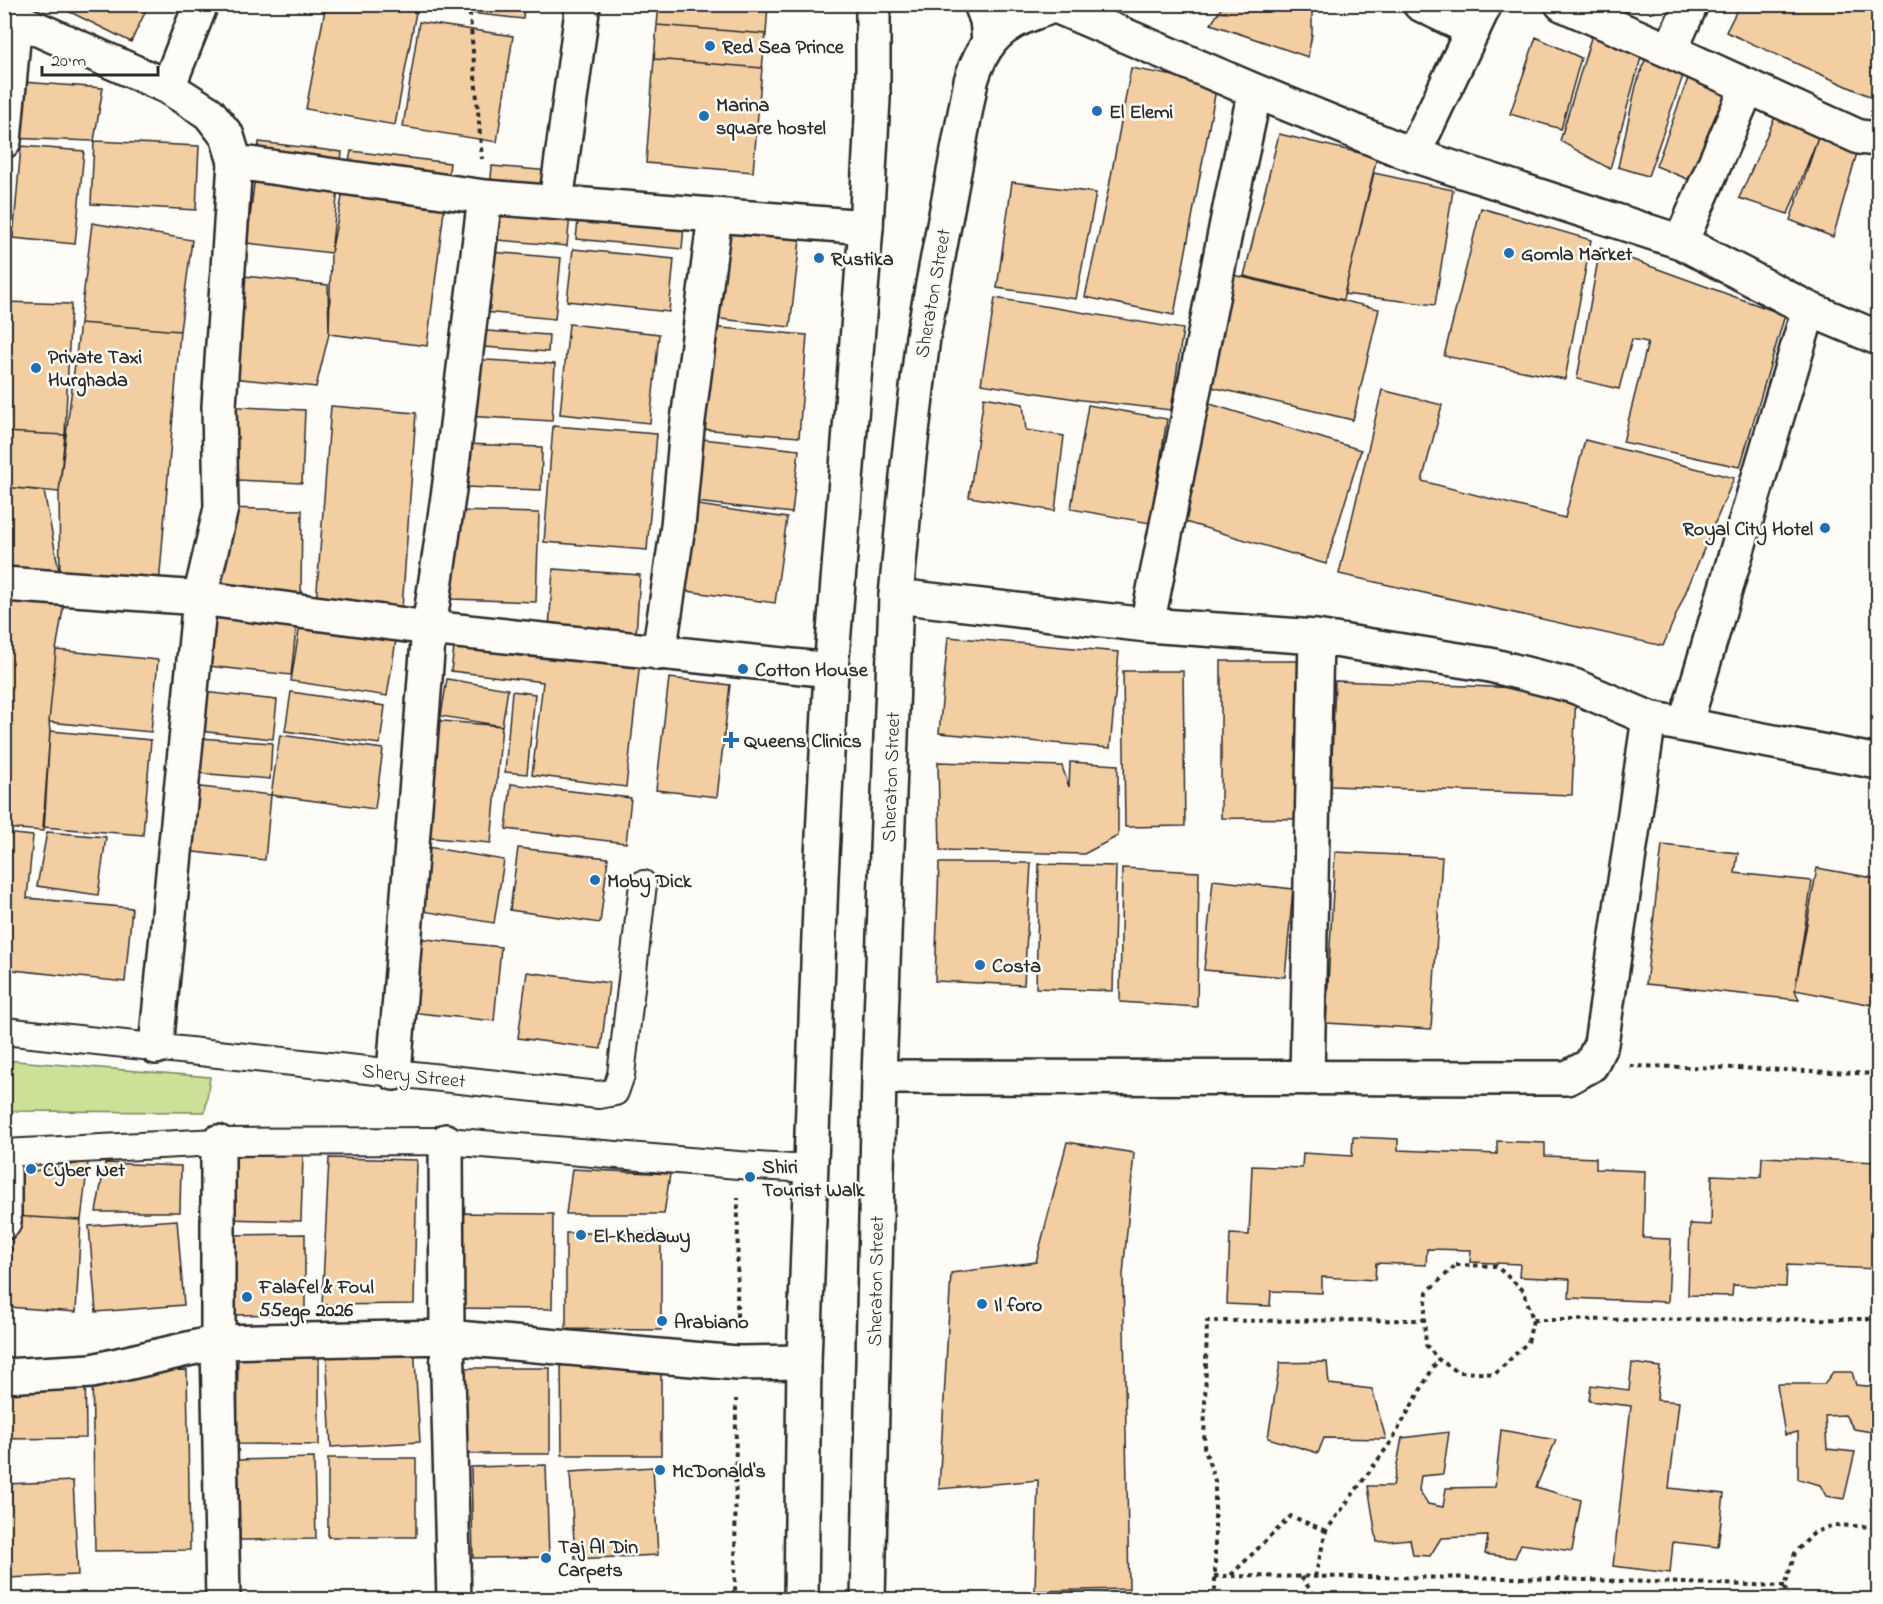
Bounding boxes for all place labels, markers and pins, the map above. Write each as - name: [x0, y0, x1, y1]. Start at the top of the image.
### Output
- place label: Red Sea Prince: [722, 34, 845, 63]
- marker: Red Sea Prince: [703, 39, 717, 53]
- place label: Marina square hostel: [716, 92, 826, 144]
- place label: El Elemi: [1109, 99, 1173, 128]
- marker: El Elemi: [1090, 104, 1104, 118]
- marker: Marina square hostel: [697, 109, 711, 123]
- place label: Gomla Market: [1521, 241, 1632, 270]
- place label: Rustika: [831, 246, 894, 275]
- marker: Gomla Market: [1502, 246, 1516, 260]
- marker: Rustika: [812, 251, 826, 265]
- place label: Private Taxi Hurghada: [48, 344, 143, 397]
- marker: Private Taxi Hurghada: [29, 361, 43, 375]
- place label: Royal City Hotel: [1683, 516, 1813, 546]
- marker: Royal City Hotel: [1818, 521, 1832, 535]
- place label: Cotton House: [755, 657, 869, 686]
- marker: Cotton House: [736, 662, 750, 676]
- place label: Queens Clinics: [744, 728, 862, 757]
- marker: Queens Clinics: [722, 731, 740, 749]
- place label: Moby Dick: [607, 868, 693, 898]
- marker: Moby Dick: [588, 873, 602, 887]
- place label: Costa: [992, 953, 1041, 982]
- marker: Costa: [973, 958, 987, 972]
- place label: Shiri Tourist Walk: [762, 1154, 866, 1206]
- place label: Cyber Net: [43, 1157, 125, 1187]
- marker: Cyber Net: [24, 1162, 38, 1176]
- marker: Shiri Tourist Walk: [743, 1170, 757, 1184]
- place label: El-Khedawy: [593, 1223, 690, 1253]
- marker: El-Khedawy: [574, 1228, 588, 1242]
- place label: Falafel & Foul 55egp 2026: [258, 1274, 374, 1327]
- marker: Falafel & Foul 55egp 2026: [240, 1290, 254, 1304]
- place label: Il foro: [994, 1292, 1042, 1321]
- marker: Il foro: [975, 1297, 989, 1311]
- place label: Arabiano: [674, 1309, 749, 1338]
- marker: Arabiano: [655, 1314, 669, 1328]
- place label: McDonald's: [672, 1458, 766, 1487]
- marker: McDonald's: [653, 1463, 667, 1477]
- place label: Taj Al Din Carpets: [558, 1534, 638, 1586]
- marker: Taj Al Din Carpets: [539, 1551, 553, 1565]

